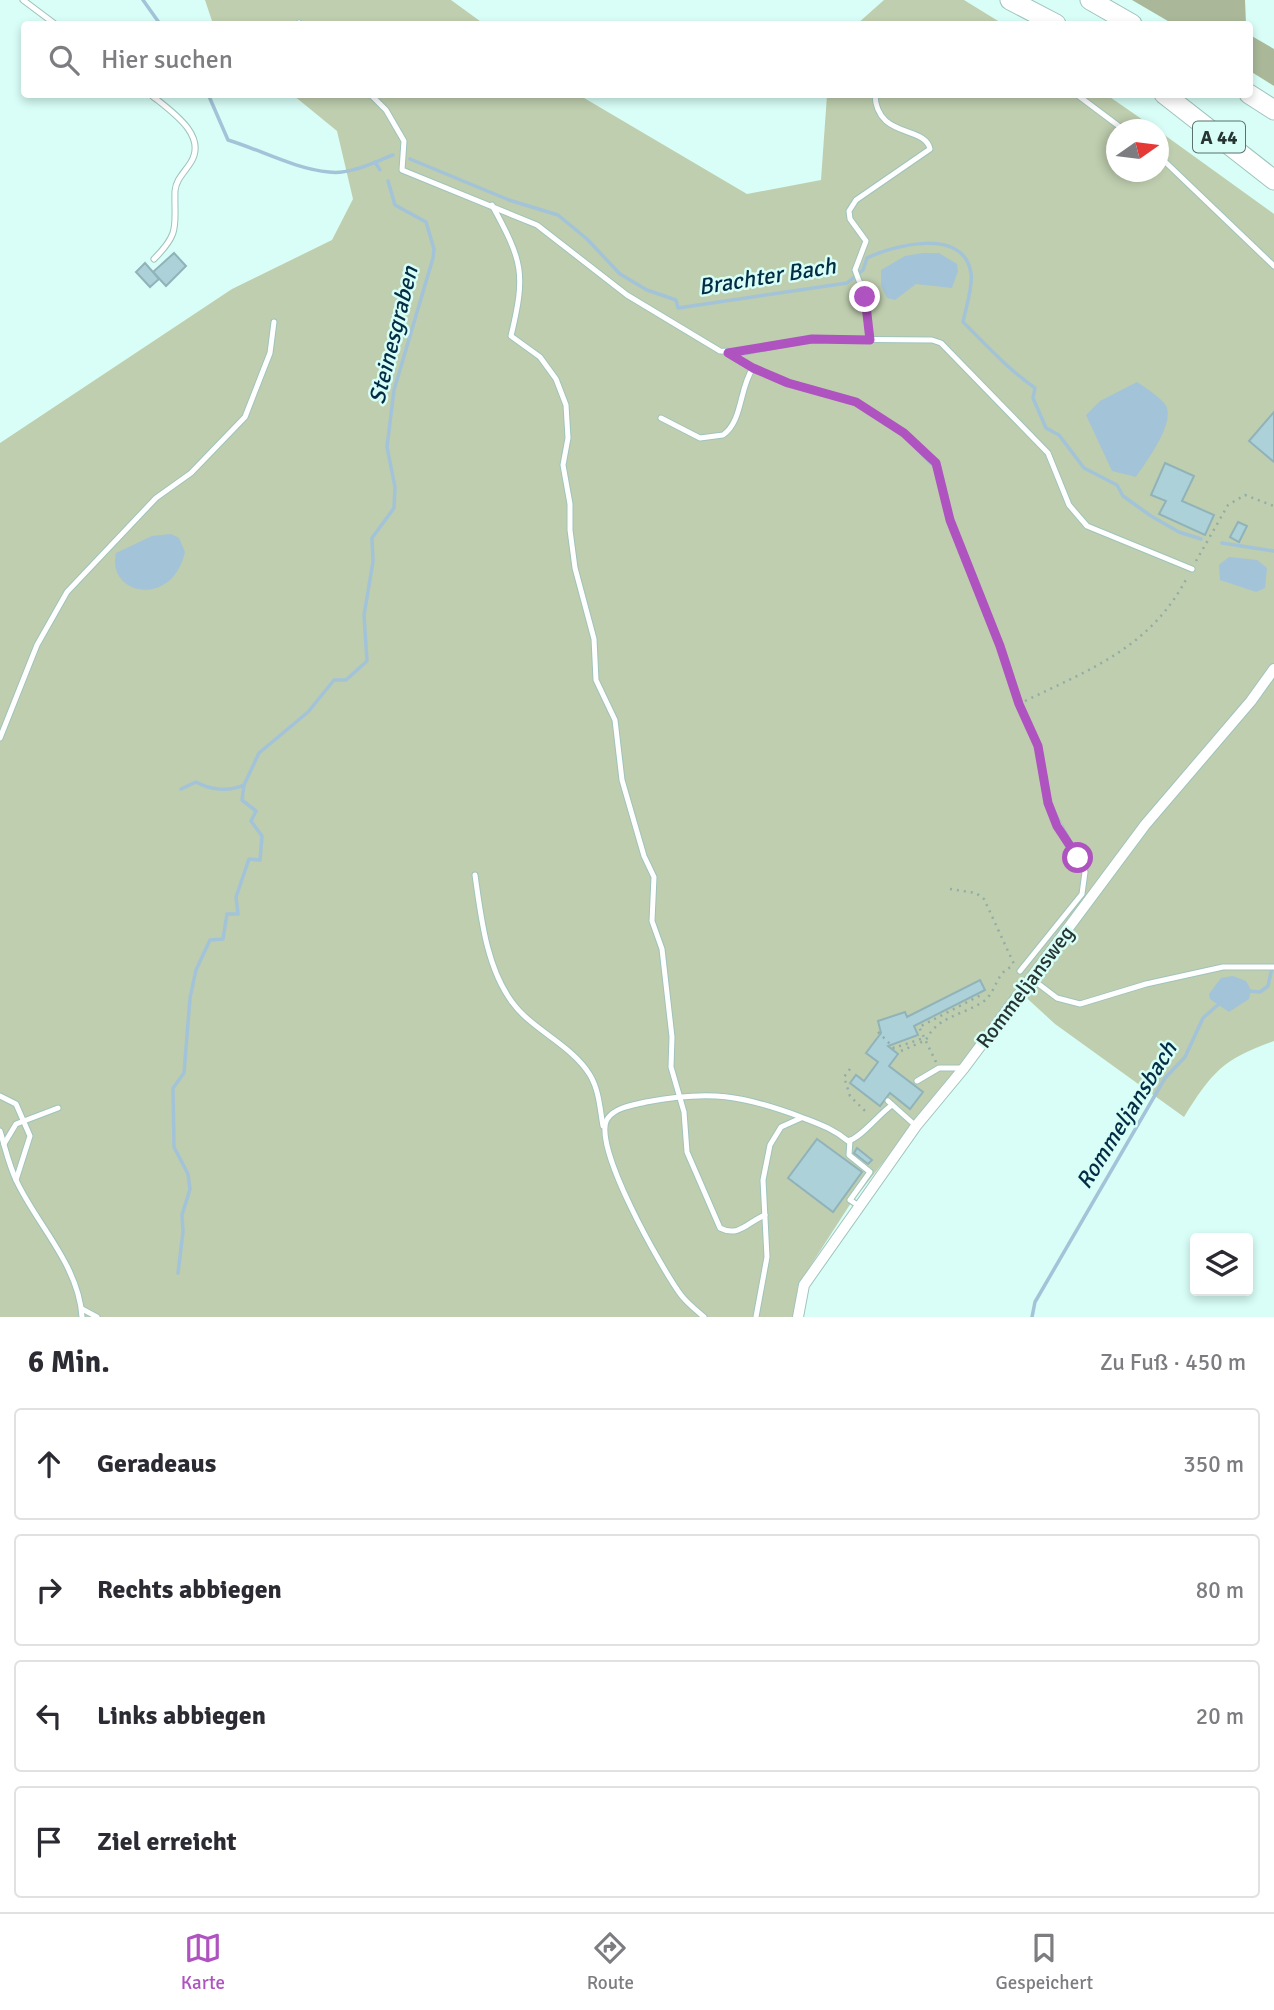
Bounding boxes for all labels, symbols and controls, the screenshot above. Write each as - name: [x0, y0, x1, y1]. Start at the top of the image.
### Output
- search box: [21, 21, 1253, 98]
- icon: search: [45, 41, 83, 79]
- text: Hier suchen: [101, 44, 233, 76]
- north arrow: [1106, 119, 1169, 182]
- road number: A 44: [1193, 122, 1245, 153]
- water label: Brachter Bach: [696, 251, 839, 302]
- water label: Steinesgraben: [362, 262, 425, 407]
- route end: [849, 281, 880, 312]
- route start: [1062, 842, 1093, 873]
- street label: Rommeljansweg: [970, 921, 1080, 1053]
- water label: Rommeljansbach: [1070, 1035, 1184, 1194]
- map controls: [1190, 1233, 1253, 1296]
- button: layers: [1190, 1233, 1253, 1296]
- text: 6 Min.: [28, 1344, 110, 1381]
- text: Zu Fuß · 450 m: [1100, 1348, 1246, 1377]
- icon: ahead: [30, 1445, 68, 1483]
- text: Geradeaus: [97, 1448, 216, 1480]
- text: 350 m: [1183, 1450, 1244, 1479]
- icon: right: [30, 1571, 68, 1609]
- text: Rechts abbiegen: [97, 1574, 282, 1606]
- text: 80 m: [1196, 1576, 1244, 1605]
- icon: left: [30, 1697, 68, 1735]
- text: Links abbiegen: [97, 1700, 266, 1732]
- text: 20 m: [1196, 1702, 1244, 1731]
- icon: arrive: [30, 1823, 68, 1861]
- text: Ziel erreicht: [97, 1826, 237, 1858]
- tab: Karte: [181, 1929, 225, 1995]
- tab: Route: [587, 1929, 634, 1995]
- tab: Gespeichert: [996, 1929, 1093, 1995]

